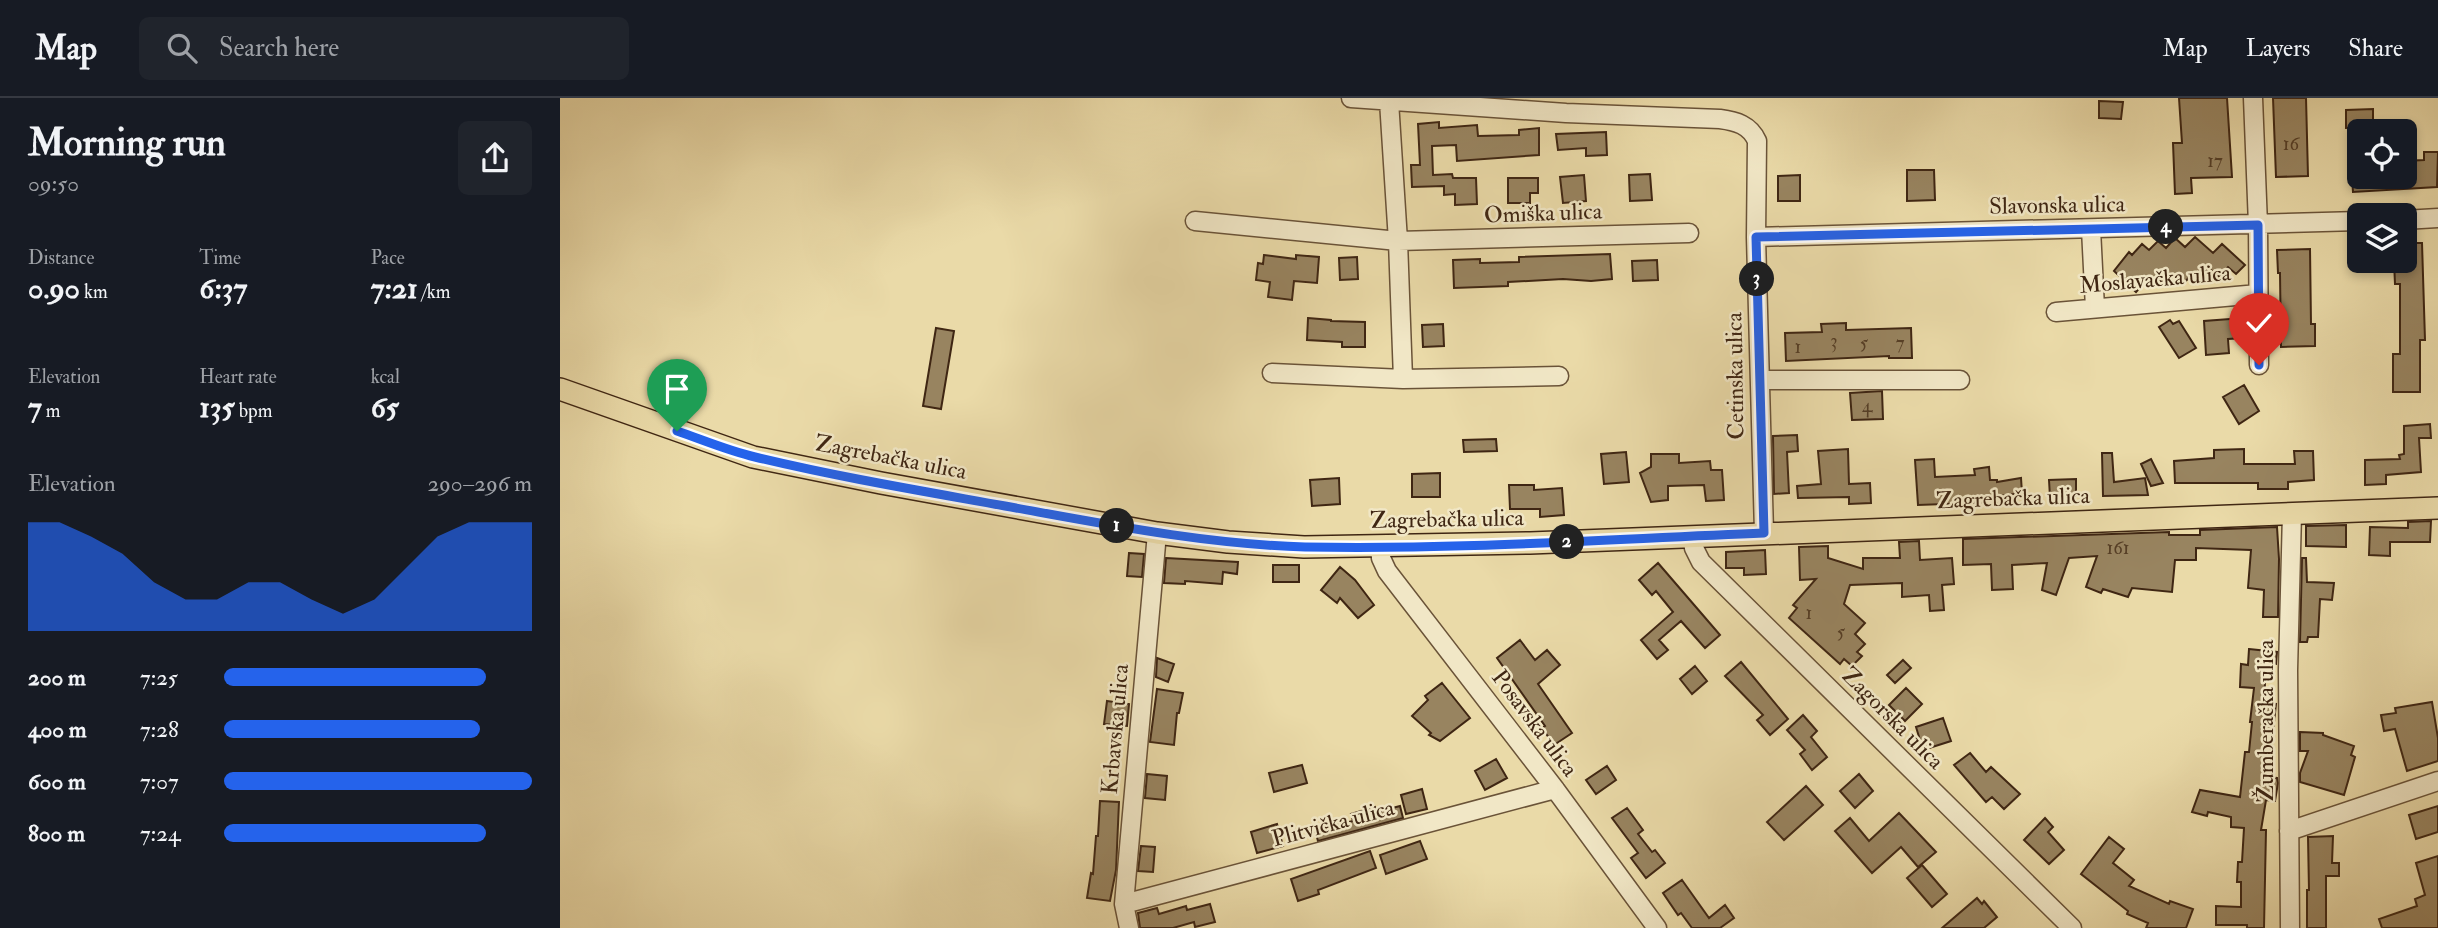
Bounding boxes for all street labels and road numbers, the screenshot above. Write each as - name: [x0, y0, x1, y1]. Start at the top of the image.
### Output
- street label: Slavonska ulica: [1989, 189, 2126, 221]
- street label: Omiška ulica: [1483, 196, 1603, 230]
- street label: Moslavačka ulica: [2078, 258, 2232, 300]
- street label: Cetinska ulica: [1719, 312, 1751, 440]
- street label: Zagrebačka ulica: [813, 428, 970, 486]
- street label: Zagrebačka ulica: [1936, 481, 2091, 515]
- street label: Zagrebačka ulica: [1370, 503, 1525, 535]
- street label: Žumberačka ulica: [2251, 639, 2280, 802]
- street label: Zagorska ulica: [1836, 661, 1951, 776]
- street label: Krbavska ulica: [1095, 662, 1135, 795]
- street label: Posavska ulica: [1485, 664, 1585, 783]
- street label: Plitvička ulica: [1269, 793, 1398, 853]

